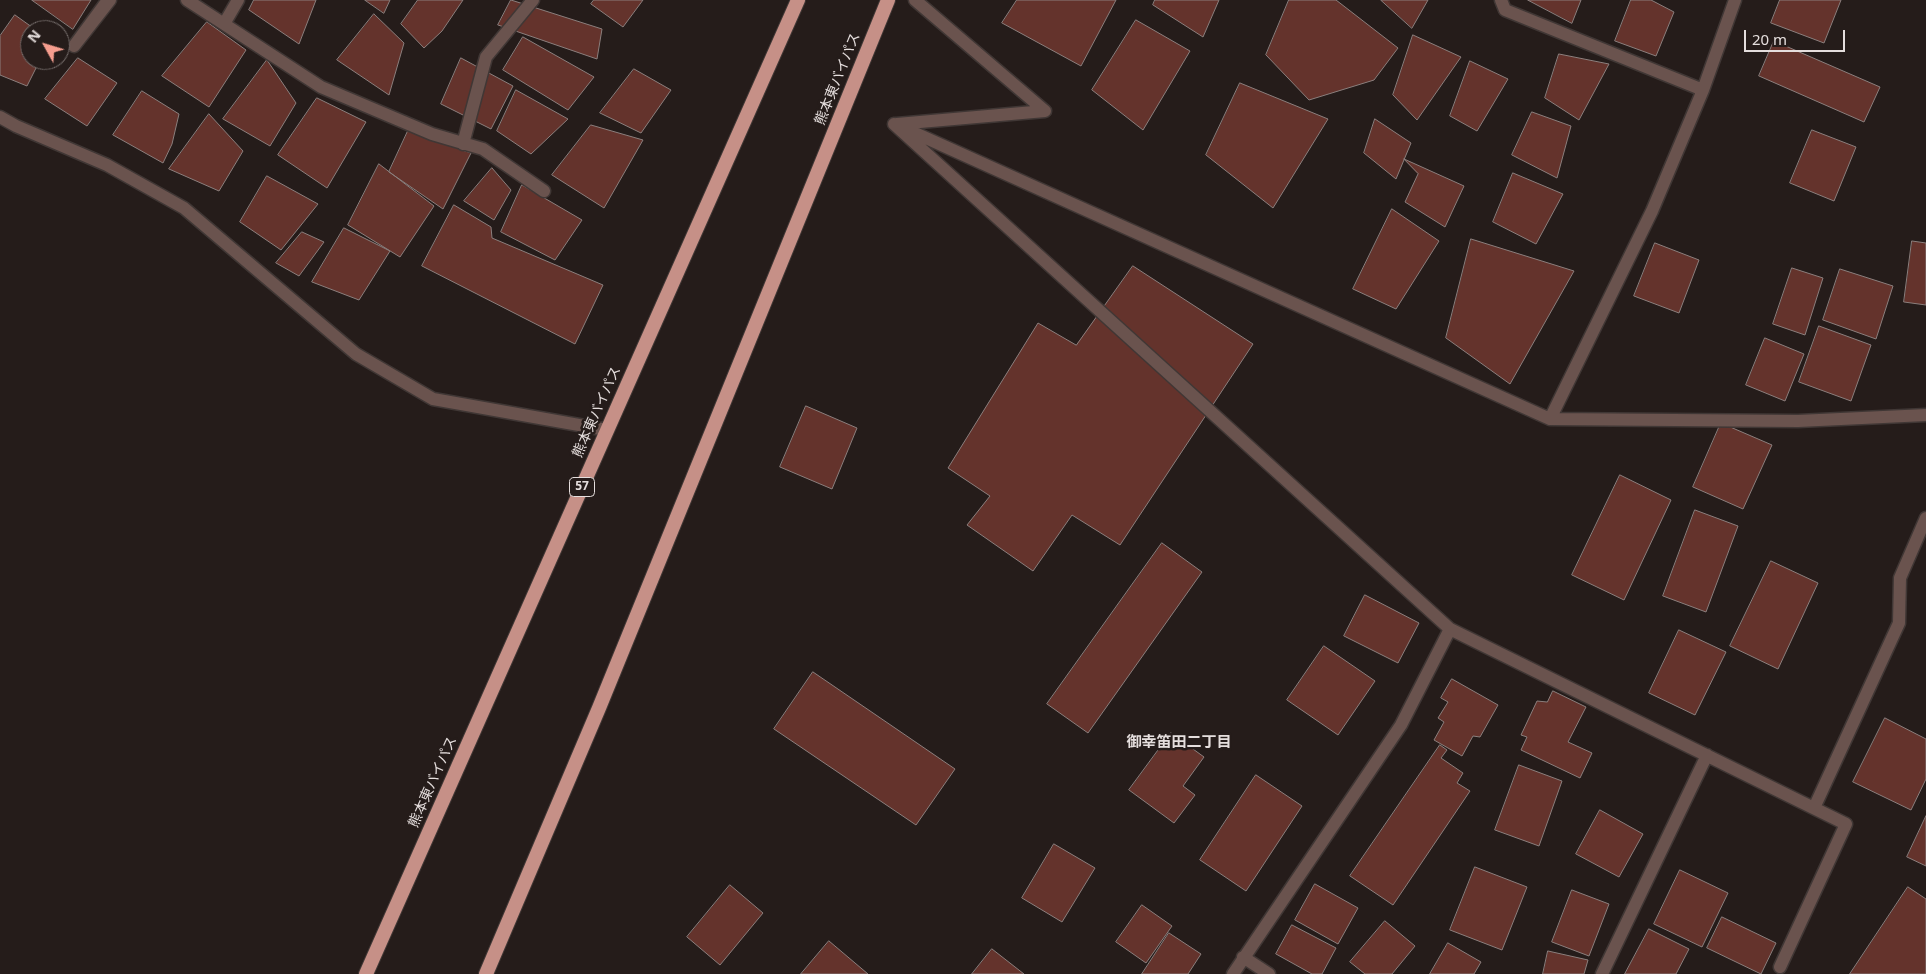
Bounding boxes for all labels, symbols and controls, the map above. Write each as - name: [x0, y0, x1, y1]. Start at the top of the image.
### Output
- north arrow: [20, 20, 70, 70]
- scale bar: [1746, 20, 1847, 52]
- text: N: [23, 25, 45, 46]
- text: 20 m: [1752, 29, 1787, 49]
- street label: 熊本東バイパス: [812, 30, 864, 128]
- street label: 熊本東バイパス: [569, 364, 625, 460]
- road number: 57: [570, 478, 594, 497]
- street label: 熊本東バイパス: [405, 734, 461, 830]
- district label: 御幸笛田二丁目: [1127, 734, 1231, 752]

